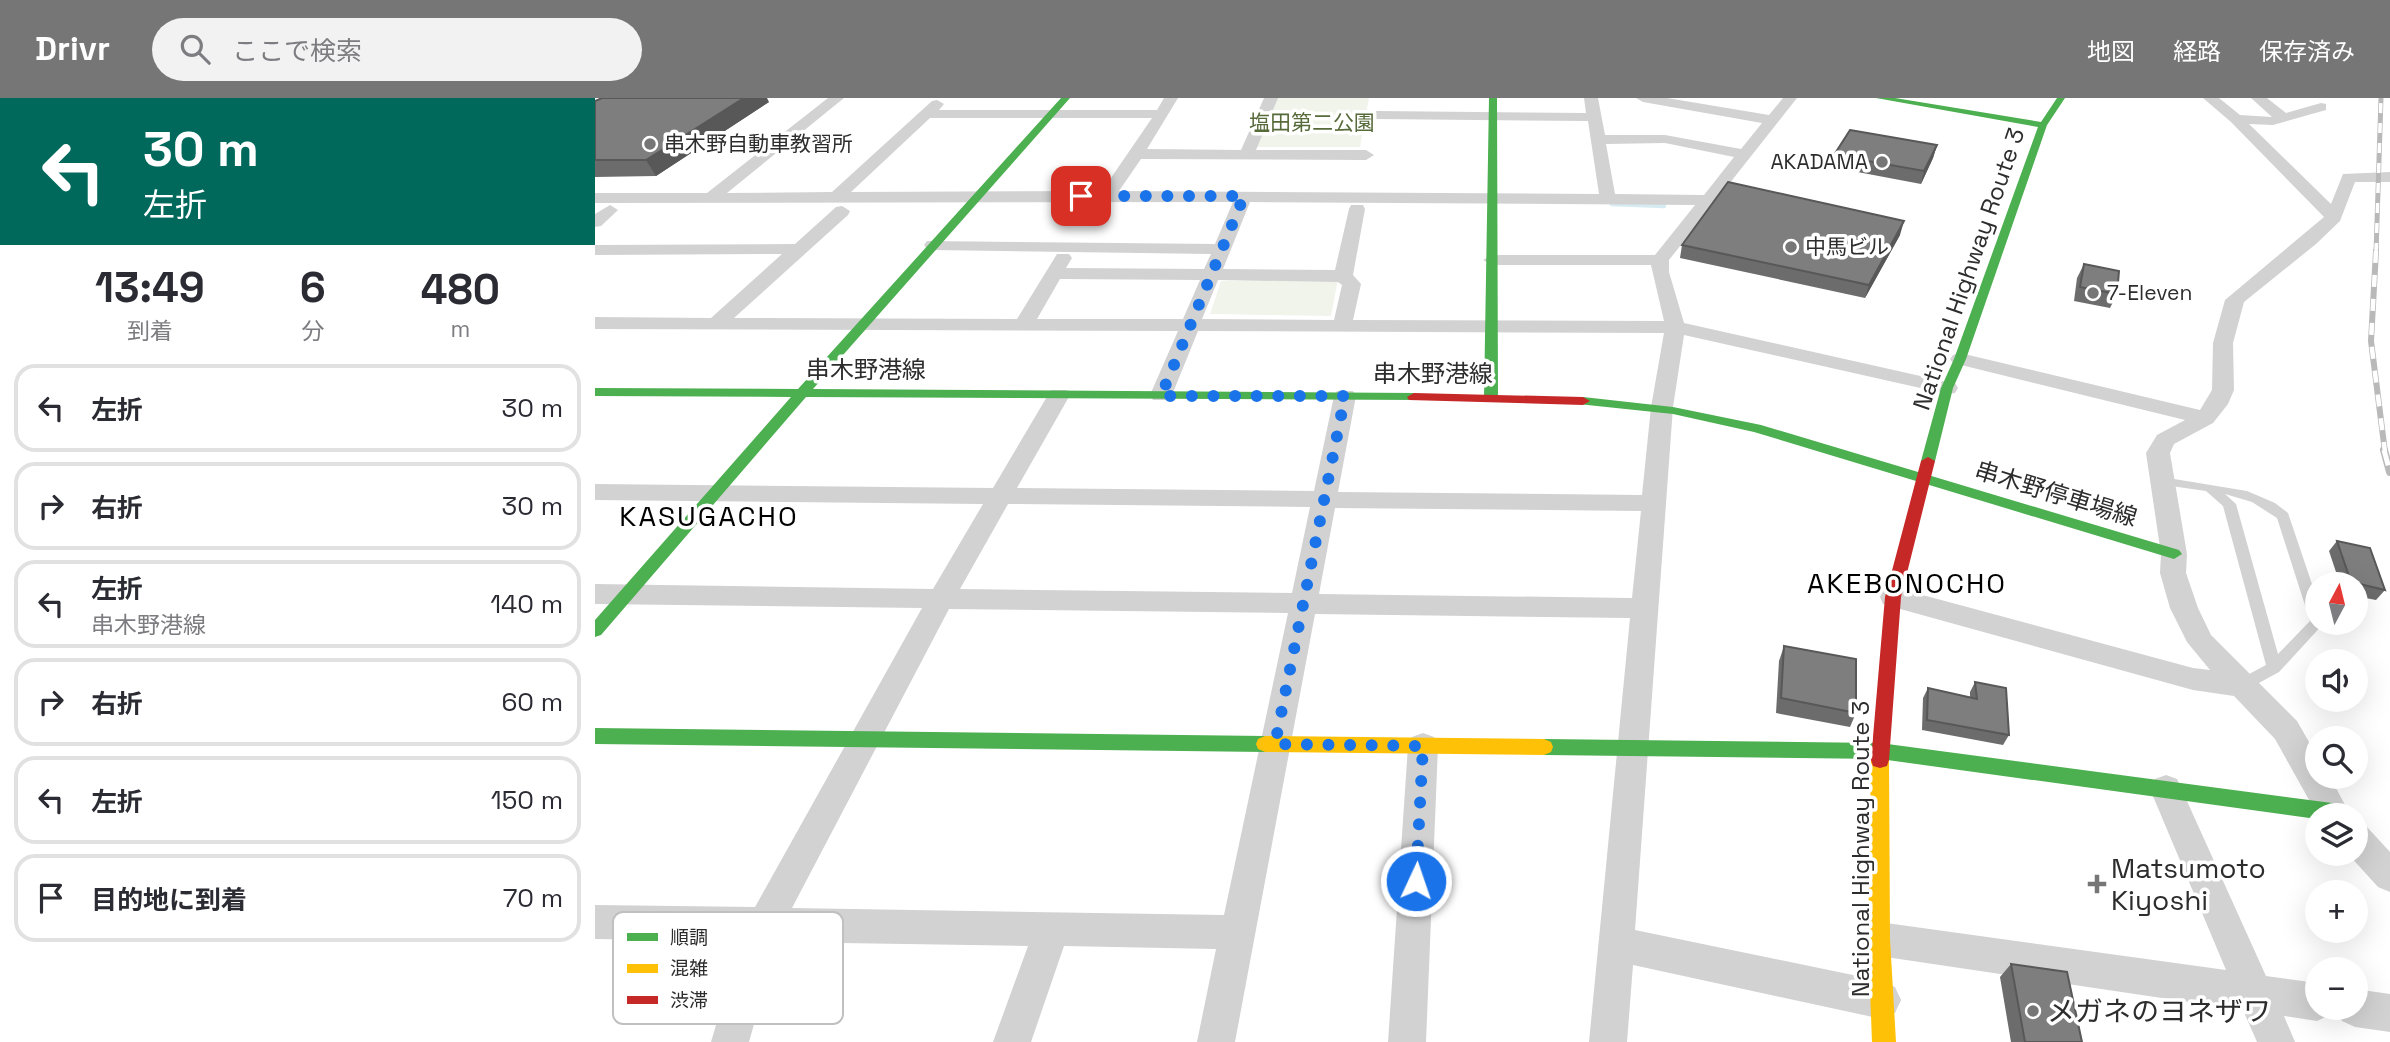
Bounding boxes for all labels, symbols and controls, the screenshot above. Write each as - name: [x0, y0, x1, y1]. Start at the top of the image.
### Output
- search box: [152, 18, 642, 81]
- text: Drivr: [35, 28, 110, 70]
- icon: search: [176, 30, 214, 68]
- text: ここで検索: [232, 34, 362, 68]
- text: 地図: [2087, 36, 2135, 67]
- text: 経路: [2173, 36, 2221, 67]
- text: 保存済み: [2259, 36, 2355, 67]
- park label: 塩田第二公園: [1249, 109, 1375, 136]
- text: 30 m: [143, 118, 259, 180]
- street label: National Highway Route 3: [1906, 124, 2031, 414]
- icon: left: [28, 126, 119, 217]
- place label: 串木野自動車教習所: [664, 130, 853, 157]
- marker: 串木野自動車教習所: [642, 136, 658, 152]
- place label: AKADAMA: [1770, 148, 1868, 175]
- marker: AKADAMA: [1874, 154, 1890, 170]
- pin: [1051, 166, 1111, 226]
- icon: arrive: [1062, 177, 1100, 215]
- text: 左折: [143, 185, 207, 225]
- place label: 中馬ビル: [1805, 233, 1889, 260]
- marker: 中馬ビル: [1783, 239, 1799, 255]
- text: 13:49: [95, 261, 205, 314]
- text: 6: [300, 261, 326, 314]
- text: 480: [421, 263, 500, 316]
- place label: 7-Eleven: [2107, 279, 2192, 306]
- marker: 7-Eleven: [2085, 285, 2101, 301]
- text: m: [450, 314, 470, 344]
- text: 到着: [127, 316, 173, 346]
- text: 分: [301, 316, 324, 346]
- street label: 串木野港線: [806, 354, 926, 385]
- street label: 串木野港線: [1373, 358, 1493, 389]
- icon: left: [32, 389, 70, 427]
- text: 30 m: [502, 391, 563, 425]
- text: 左折: [91, 393, 143, 427]
- street label: 串木野停車場線: [1971, 454, 2141, 533]
- icon: right: [32, 487, 70, 525]
- text: 30 m: [502, 489, 563, 523]
- text: 右折: [91, 491, 143, 525]
- district label: KASUGACHO: [619, 498, 799, 534]
- district label: AKEBONOCHO: [1807, 565, 2007, 601]
- text: 左折: [91, 572, 143, 606]
- north arrow: [2305, 572, 2368, 635]
- map controls: [2305, 572, 2368, 1020]
- icon: left: [32, 585, 70, 623]
- text: 140 m: [490, 587, 563, 621]
- text: 串木野港線: [91, 610, 206, 640]
- button: sound: [2305, 649, 2368, 712]
- icon: right: [32, 683, 70, 721]
- text: 60 m: [501, 685, 563, 719]
- text: 右折: [91, 687, 143, 721]
- street label: National Highway Route 3: [1845, 701, 1876, 997]
- button: search: [2305, 726, 2368, 789]
- icon: left: [32, 781, 70, 819]
- text: 150 m: [491, 783, 563, 817]
- text: 左折: [91, 785, 143, 819]
- button: layers: [2305, 803, 2368, 866]
- position arrow: [1379, 844, 1453, 918]
- place label: Matsumoto Kiyoshi: [2111, 850, 2266, 918]
- marker: Matsumoto Kiyoshi: [2089, 876, 2105, 892]
- icon: arrive: [32, 879, 70, 917]
- button: +: [2305, 880, 2368, 943]
- text: 70 m: [503, 881, 563, 915]
- text: 目的地に到着: [91, 883, 247, 917]
- legend: [613, 912, 843, 1024]
- text: 順調: [670, 925, 708, 950]
- text: 混雑: [670, 956, 708, 981]
- button: −: [2305, 957, 2368, 1020]
- text: 渋滞: [670, 988, 708, 1013]
- place label: メガネのヨネザワ: [2047, 993, 2271, 1029]
- marker: メガネのヨネザワ: [2025, 1003, 2041, 1019]

